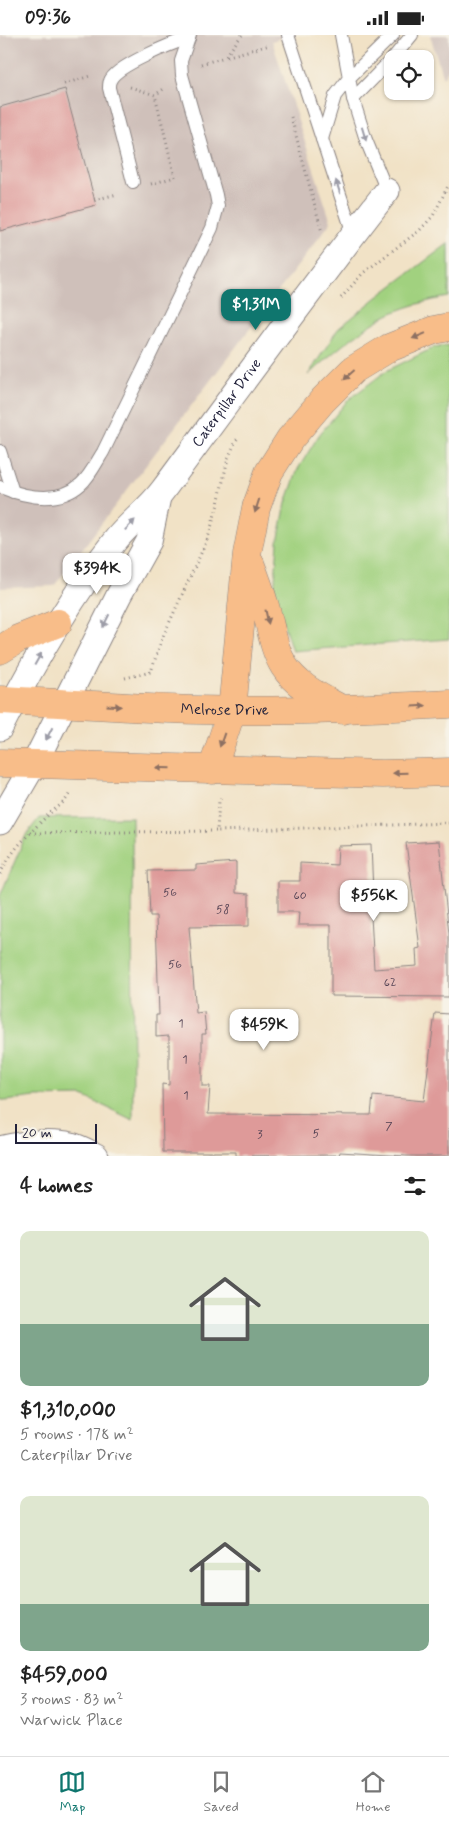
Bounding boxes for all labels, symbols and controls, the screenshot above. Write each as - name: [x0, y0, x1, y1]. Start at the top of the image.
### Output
- text: 09:36: [25, 5, 71, 30]
- map controls: [384, 50, 434, 100]
- button: locate: [384, 50, 434, 100]
- one-way arrow: [360, 126, 368, 141]
- one-way arrow: [334, 180, 341, 195]
- pin: $1.31M: [215, 289, 297, 331]
- text: $1.31M: [232, 294, 280, 315]
- one-way arrow: [411, 332, 426, 340]
- street label: Caterpillar Drive: [188, 354, 267, 452]
- one-way arrow: [343, 369, 355, 381]
- one-way arrow: [253, 499, 260, 514]
- one-way arrow: [124, 519, 136, 531]
- pin: $394K: [62, 553, 132, 595]
- text: $394K: [74, 558, 120, 579]
- one-way arrow: [264, 609, 272, 625]
- one-way arrow: [102, 614, 110, 629]
- one-way arrow: [34, 651, 42, 666]
- street label: Melrose Drive: [180, 699, 269, 721]
- one-way arrow: [412, 701, 428, 709]
- one-way arrow: [106, 702, 122, 710]
- one-way arrow: [45, 727, 53, 741]
- one-way arrow: [218, 733, 226, 748]
- one-way arrow: [155, 764, 171, 772]
- one-way arrow: [392, 770, 408, 778]
- pin: $556K: [339, 879, 409, 922]
- house number: 56: [163, 885, 177, 901]
- text: $556K: [351, 885, 397, 906]
- house number: 60: [293, 888, 307, 904]
- house number: 58: [216, 902, 230, 918]
- house number: 56: [168, 957, 182, 973]
- house number: 62: [384, 975, 396, 991]
- pin: $459K: [229, 1009, 299, 1051]
- text: $459K: [241, 1014, 287, 1035]
- house number: 1: [178, 1016, 184, 1032]
- house number: 1: [182, 1052, 188, 1068]
- house number: 1: [183, 1088, 189, 1104]
- house number: 7: [385, 1119, 393, 1135]
- scale bar: [15, 1121, 98, 1144]
- text: 20 m: [22, 1124, 52, 1142]
- house number: 5: [312, 1126, 320, 1142]
- house number: 3: [257, 1127, 263, 1143]
- text: 4 homes: [20, 1172, 93, 1200]
- icon: filters: [401, 1172, 429, 1200]
- icon: home: [180, 1264, 270, 1354]
- text: $1,310,000: [20, 1396, 116, 1424]
- text: 5 rooms · 178 m²: [20, 1424, 134, 1445]
- text: Caterpillar Drive: [20, 1445, 132, 1466]
- icon: home: [180, 1529, 270, 1619]
- text: $459,000: [20, 1661, 108, 1689]
- text: 3 rooms · 83 m²: [20, 1689, 123, 1710]
- text: Warwick Place: [20, 1710, 123, 1731]
- tab: Map: [58, 1768, 86, 1816]
- tab: Saved: [203, 1768, 239, 1816]
- tab: Home: [356, 1768, 391, 1816]

